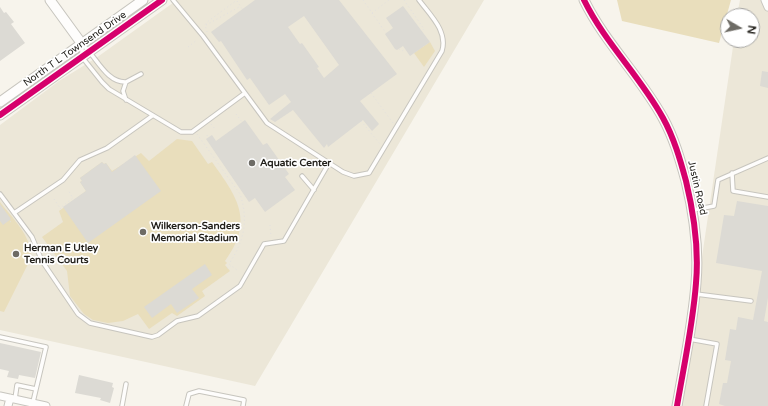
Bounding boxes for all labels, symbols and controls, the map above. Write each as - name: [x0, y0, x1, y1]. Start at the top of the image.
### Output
- north arrow: [720, 8, 760, 48]
- street label: North T L Townsend Drive: [21, 9, 129, 89]
- text: N: [744, 24, 758, 35]
- place label: Aquatic Center: [260, 157, 331, 169]
- marker: Aquatic Center: [247, 158, 257, 168]
- street label: Justin Road: [685, 160, 709, 216]
- place label: Wilkerson-Sanders Memorial Stadium: [151, 220, 240, 244]
- marker: Wilkerson-Sanders Memorial Stadium: [138, 227, 148, 237]
- place label: Herman E Utley Tennis Courts: [24, 242, 98, 266]
- marker: Herman E Utley Tennis Courts: [11, 249, 21, 259]

